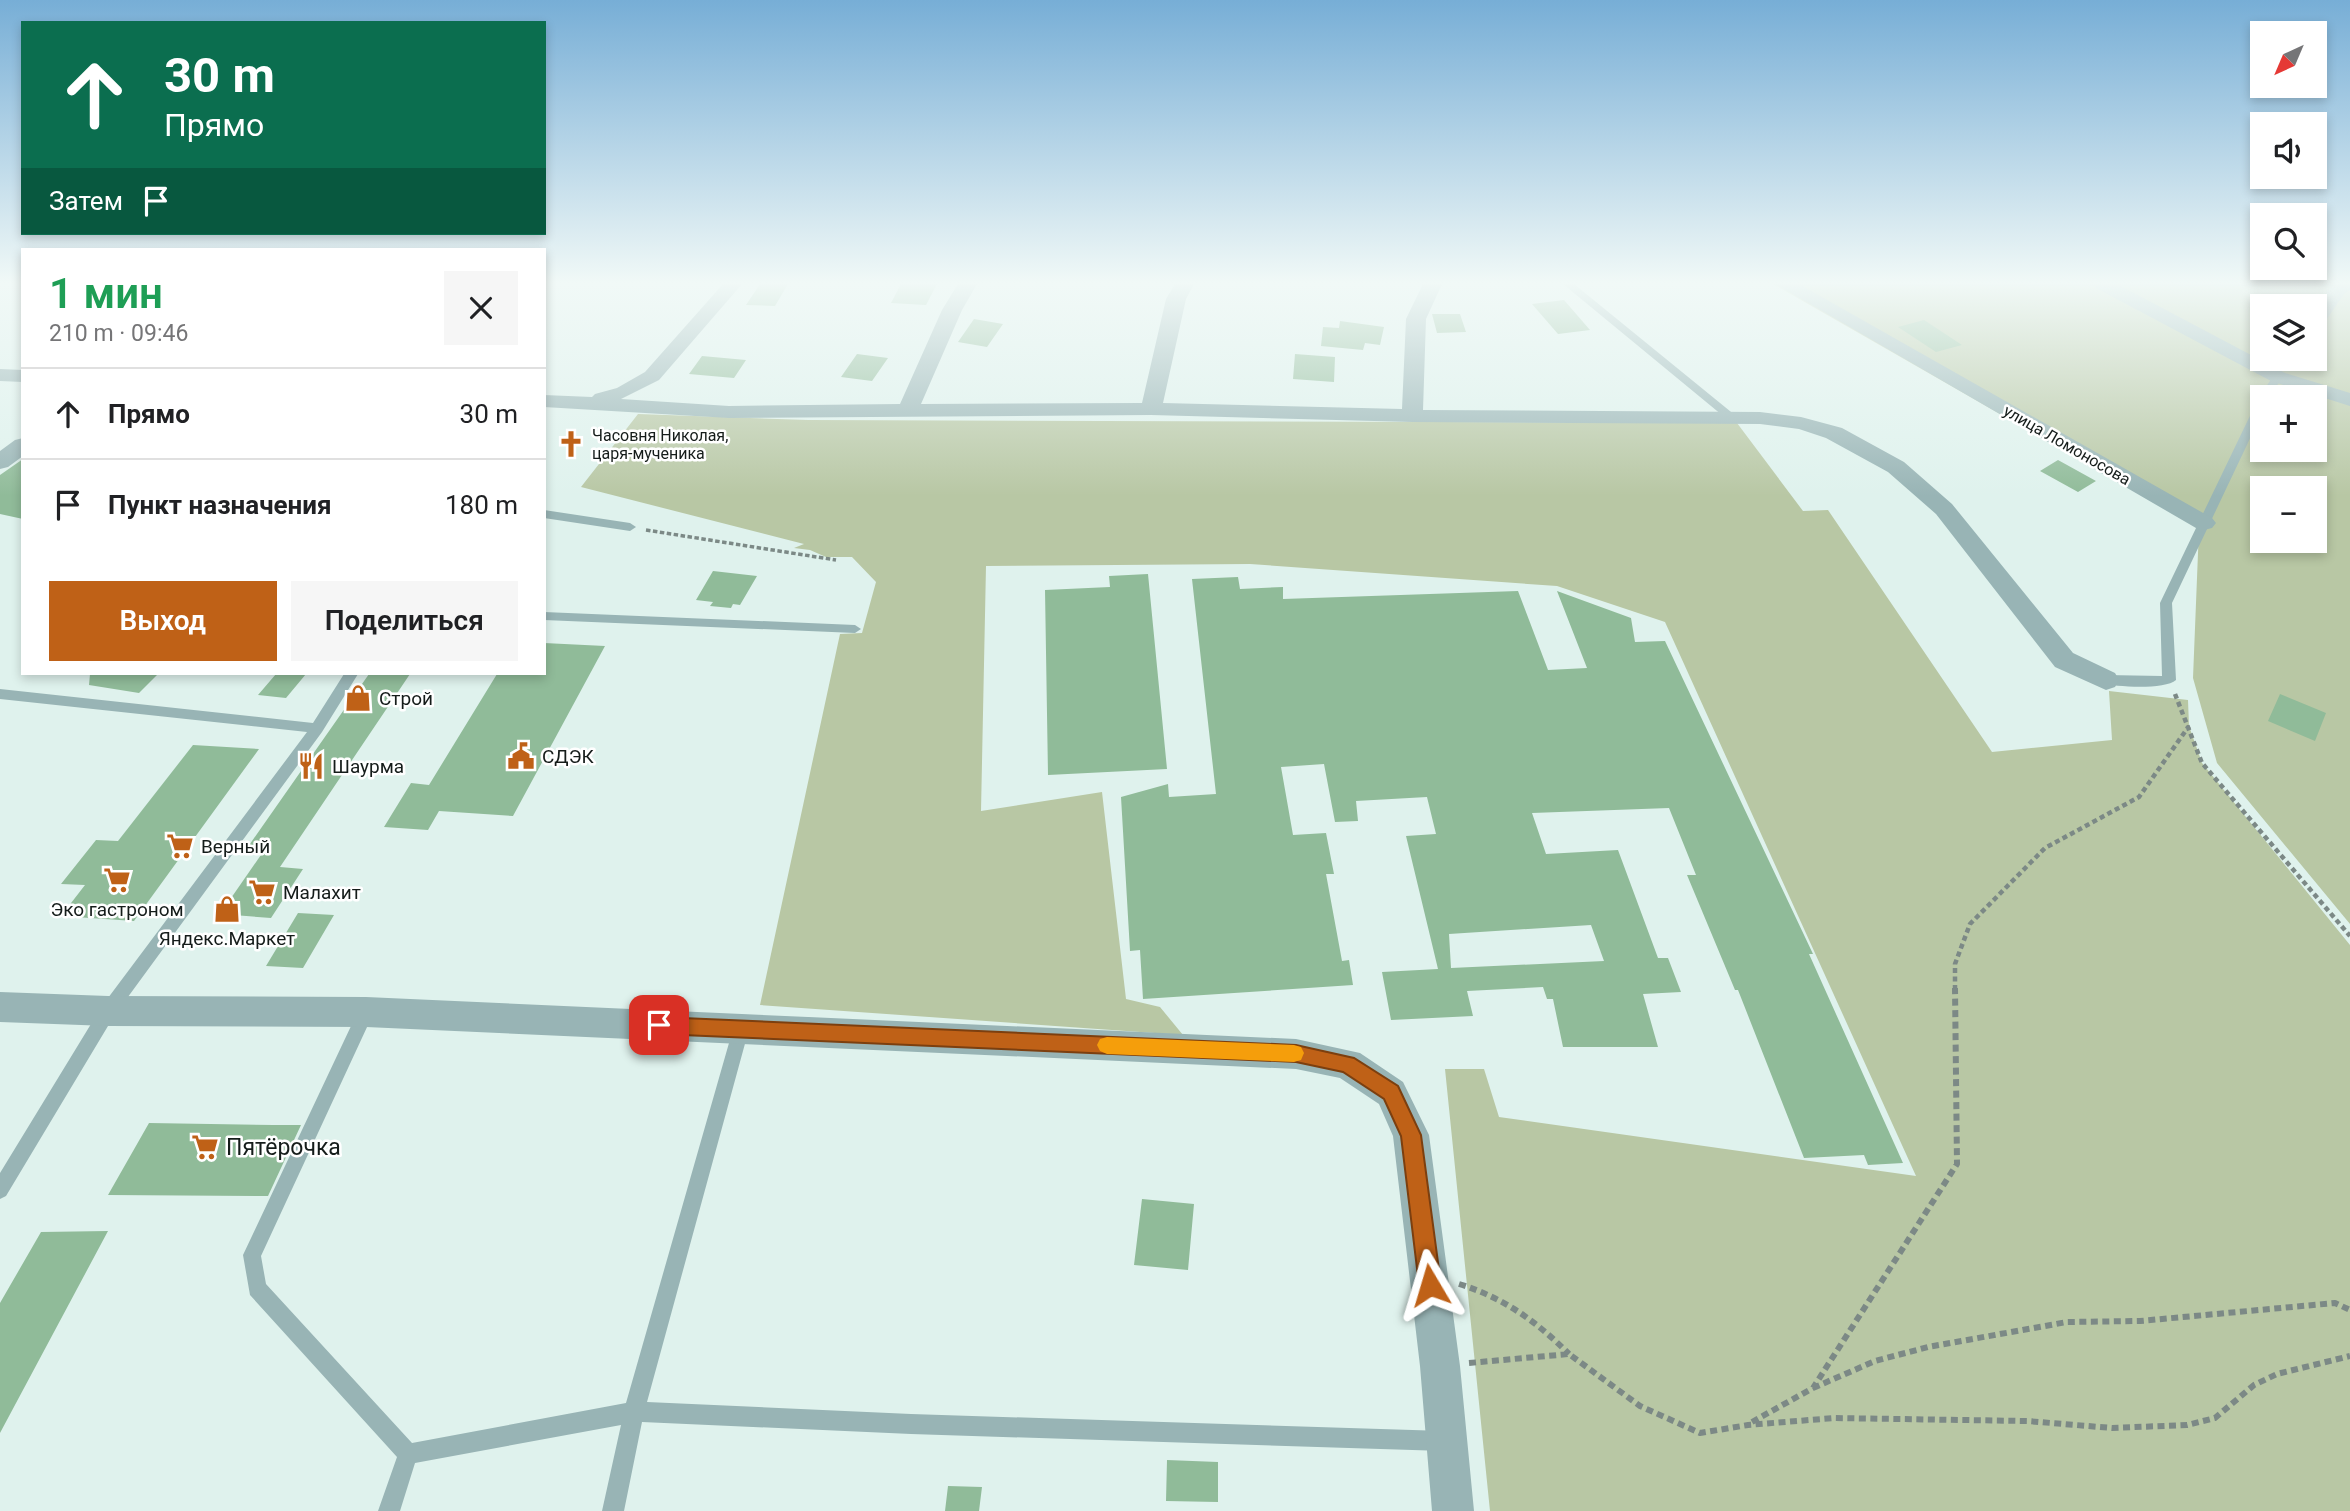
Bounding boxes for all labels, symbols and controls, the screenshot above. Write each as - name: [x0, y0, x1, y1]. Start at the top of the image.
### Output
- north arrow: [2250, 21, 2328, 98]
- map controls: [2250, 21, 2327, 553]
- text: 30 m: [164, 47, 275, 104]
- icon: ahead: [49, 49, 140, 140]
- text: Прямо: [164, 106, 264, 144]
- button: sound: [2250, 112, 2327, 189]
- icon: arrive: [137, 182, 175, 220]
- text: Затем: [49, 186, 123, 216]
- button: search: [2250, 203, 2327, 280]
- text: 1 мин: [49, 269, 163, 318]
- button: close: [444, 271, 518, 345]
- button: layers: [2250, 294, 2327, 371]
- text: 210 m · 09:46: [49, 320, 188, 347]
- button: +: [2250, 385, 2327, 462]
- icon: ahead: [49, 395, 87, 433]
- text: Прямо: [108, 399, 190, 429]
- text: 30 m: [460, 399, 518, 429]
- street label: улица Ломоносова: [2000, 401, 2134, 489]
- place label: Часовня Николая, царя-мученика: [592, 426, 728, 463]
- church icon: Часовня Николая, царя-мученика: [556, 429, 586, 459]
- button: −: [2250, 476, 2327, 553]
- icon: arrive: [49, 486, 87, 524]
- text: Пункт назначения: [108, 490, 332, 520]
- text: 180 m: [445, 490, 518, 520]
- button: Выход: [49, 581, 277, 661]
- button: Поделиться: [291, 581, 518, 661]
- shop icon: Строй: [343, 683, 373, 713]
- place label: Строй: [379, 687, 433, 710]
- public building icon: СДЭК: [506, 741, 536, 771]
- place label: СДЭК: [542, 745, 594, 768]
- restaurant icon: Шаурма: [296, 751, 326, 781]
- place label: Шаурма: [332, 755, 404, 778]
- supermarket icon: Верный: [165, 831, 195, 861]
- place label: Верный: [201, 835, 270, 858]
- supermarket icon: Эко гастроном: [102, 865, 132, 895]
- supermarket icon: Малахит: [247, 877, 277, 907]
- place label: Малахит: [283, 881, 361, 904]
- shop icon: Яндекс.Маркет: [212, 894, 242, 924]
- place label: Эко гастроном: [50, 898, 184, 921]
- place label: Яндекс.Маркет: [159, 927, 295, 950]
- pin: [629, 995, 689, 1055]
- icon: arrive: [640, 1006, 678, 1044]
- supermarket icon: Пятёрочка: [190, 1132, 220, 1162]
- place label: Пятёрочка: [226, 1134, 341, 1161]
- position arrow: [1393, 1248, 1467, 1322]

